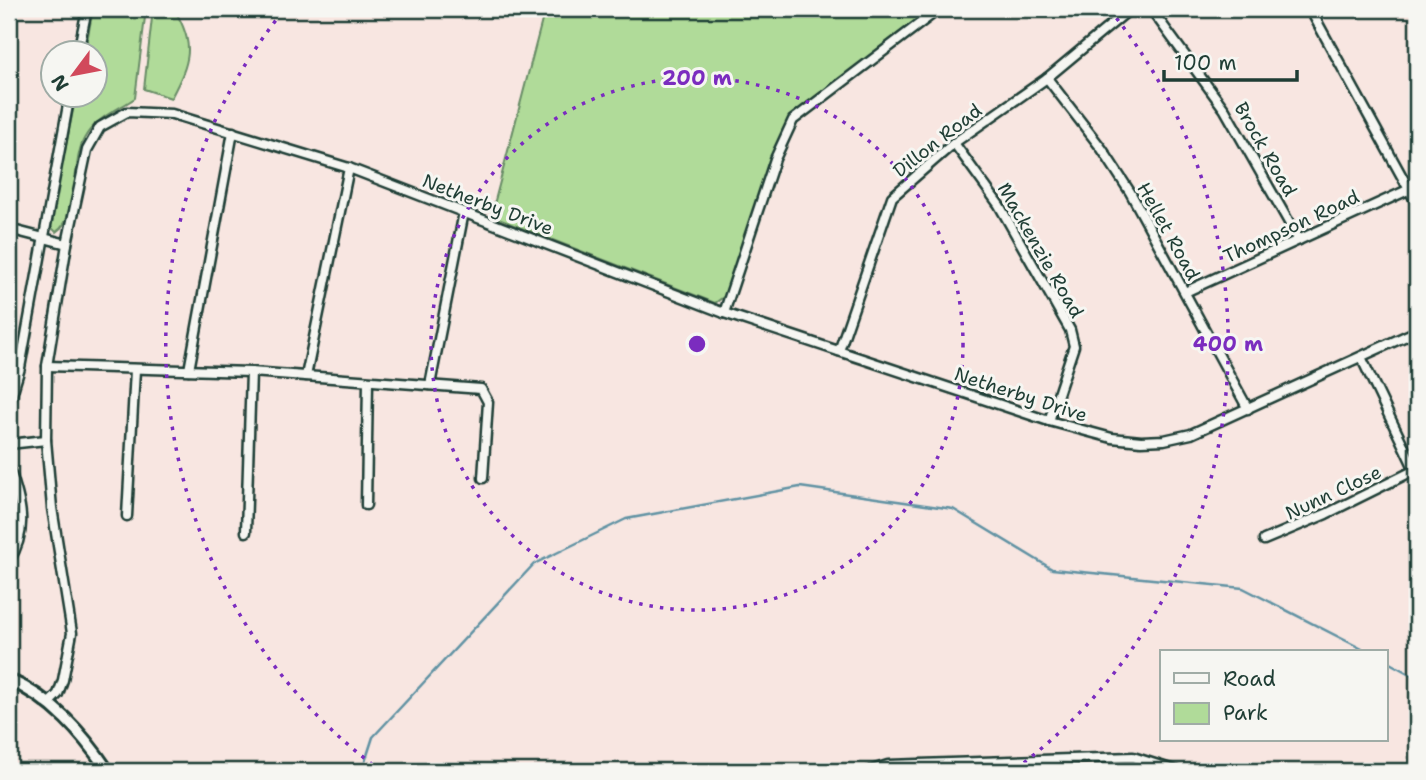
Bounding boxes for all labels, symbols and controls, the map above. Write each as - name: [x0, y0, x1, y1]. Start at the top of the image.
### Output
- north arrow: [38, 38, 108, 108]
- scale bar: [1164, 38, 1296, 82]
- text: 100 m: [1174, 49, 1237, 77]
- text: 200 m: [662, 64, 732, 92]
- text: N: [45, 70, 75, 96]
- street label: Dillon Road: [888, 98, 987, 183]
- street label: Brock Road: [1229, 98, 1303, 201]
- street label: Netherby Drive: [419, 168, 557, 241]
- street label: Mackenzie Road: [992, 178, 1089, 322]
- street label: Hellet Road: [1131, 178, 1206, 285]
- street label: Thompson Road: [1219, 184, 1363, 269]
- text: 400 m: [1193, 330, 1263, 358]
- centre of rings: [685, 332, 709, 356]
- street label: Netherby Drive: [951, 361, 1091, 428]
- street label: Nunn Close: [1281, 459, 1385, 526]
- legend: [1160, 650, 1388, 742]
- text: Road: [1223, 665, 1276, 693]
- text: Park: [1223, 699, 1268, 727]

